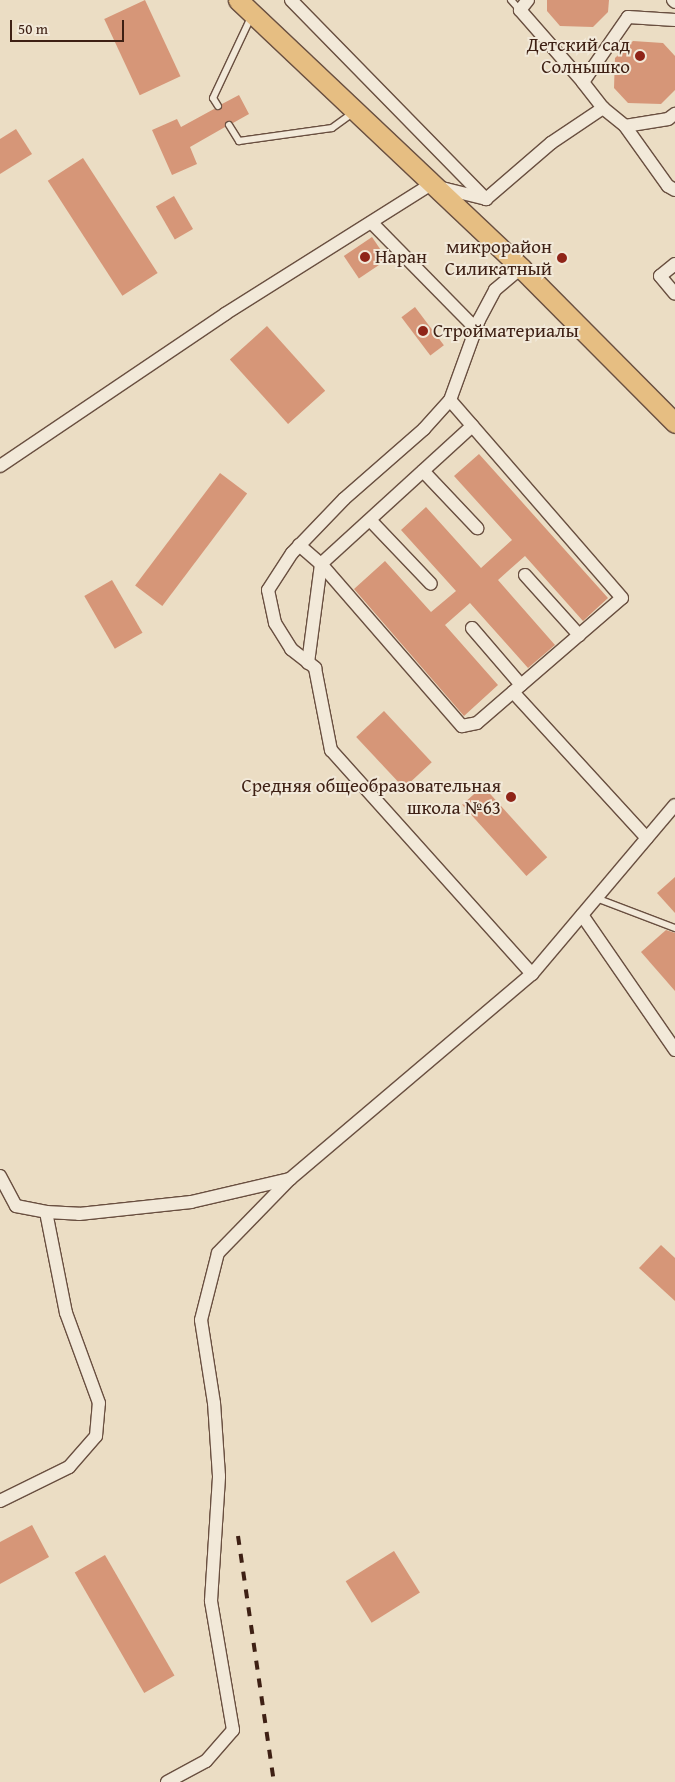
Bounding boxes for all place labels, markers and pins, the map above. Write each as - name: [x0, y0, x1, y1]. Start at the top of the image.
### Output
- place label: Детский сад Солнышко: [527, 34, 630, 78]
- marker: Детский сад Солнышко: [634, 50, 646, 62]
- place label: микрорайон Силикатный: [445, 236, 552, 280]
- place label: Наран: [375, 246, 427, 268]
- marker: Наран: [359, 251, 371, 263]
- marker: микрорайон Силикатный: [556, 252, 568, 264]
- place label: Стройматериалы: [433, 320, 579, 342]
- marker: Стройматериалы: [417, 325, 429, 337]
- place label: Средняя общеобразовательная школа №63: [242, 775, 501, 819]
- marker: Средняя общеобразовательная школа №63: [505, 791, 517, 803]

